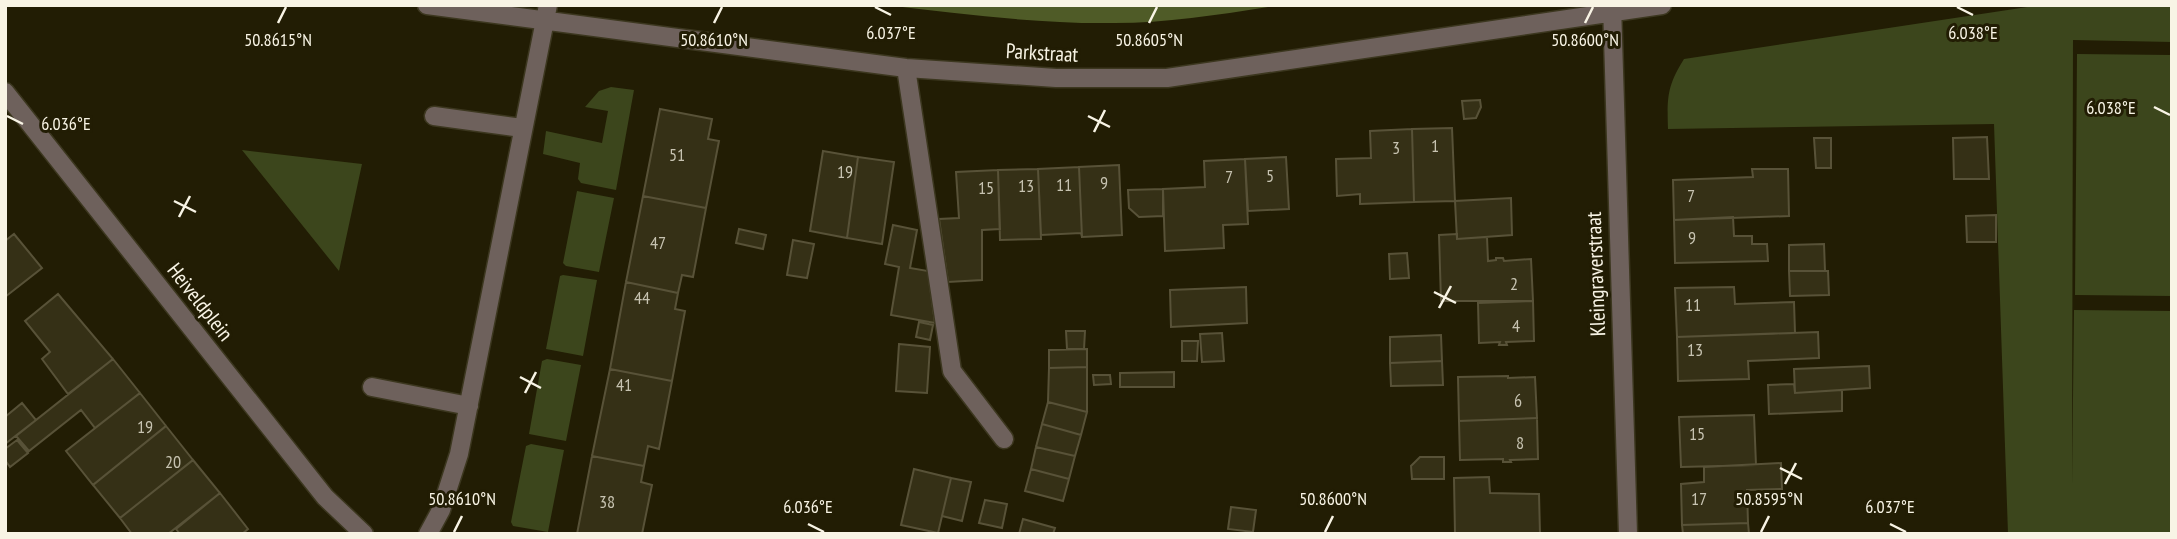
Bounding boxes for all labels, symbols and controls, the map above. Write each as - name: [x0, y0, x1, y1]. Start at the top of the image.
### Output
- text: 6.037°E: [866, 21, 916, 44]
- text: 6.038°E: [1948, 21, 1998, 44]
- text: 50.8615°N: [244, 28, 312, 51]
- text: 50.8610°N: [680, 28, 748, 51]
- text: 50.8605°N: [1115, 28, 1183, 51]
- text: 50.8600°N: [1551, 28, 1619, 51]
- street label: Parkstraat: [1005, 37, 1079, 68]
- text: 6.038°E: [2086, 96, 2136, 119]
- text: 6.036°E: [41, 112, 91, 135]
- house number: 1: [1431, 134, 1439, 157]
- house number: 3: [1392, 136, 1400, 159]
- house number: 51: [669, 143, 685, 166]
- house number: 19: [837, 160, 853, 183]
- house number: 5: [1266, 164, 1274, 187]
- house number: 7: [1225, 165, 1233, 188]
- house number: 9: [1100, 171, 1108, 194]
- house number: 11: [1056, 173, 1072, 196]
- house number: 13: [1018, 174, 1034, 197]
- house number: 15: [978, 176, 994, 199]
- house number: 7: [1687, 184, 1695, 207]
- street label: Kleingraverstraat: [1580, 211, 1611, 337]
- house number: 9: [1688, 226, 1696, 249]
- house number: 47: [650, 231, 666, 254]
- street label: Heiveldplein: [162, 257, 239, 346]
- house number: 2: [1510, 272, 1518, 295]
- house number: 44: [634, 286, 650, 309]
- house number: 11: [1685, 293, 1701, 316]
- house number: 4: [1512, 314, 1520, 337]
- house number: 13: [1687, 338, 1703, 361]
- house number: 41: [616, 373, 632, 396]
- house number: 6: [1514, 389, 1522, 412]
- house number: 19: [137, 415, 153, 438]
- house number: 15: [1689, 422, 1705, 445]
- house number: 8: [1516, 431, 1524, 454]
- house number: 20: [165, 450, 181, 473]
- text: 50.8610°N: [428, 487, 496, 510]
- text: 50.8600°N: [1299, 487, 1367, 510]
- house number: 17: [1691, 487, 1707, 510]
- text: 50.8595°N: [1735, 487, 1803, 510]
- house number: 38: [599, 490, 615, 513]
- text: 6.036°E: [783, 495, 833, 518]
- text: 6.037°E: [1865, 495, 1915, 518]

